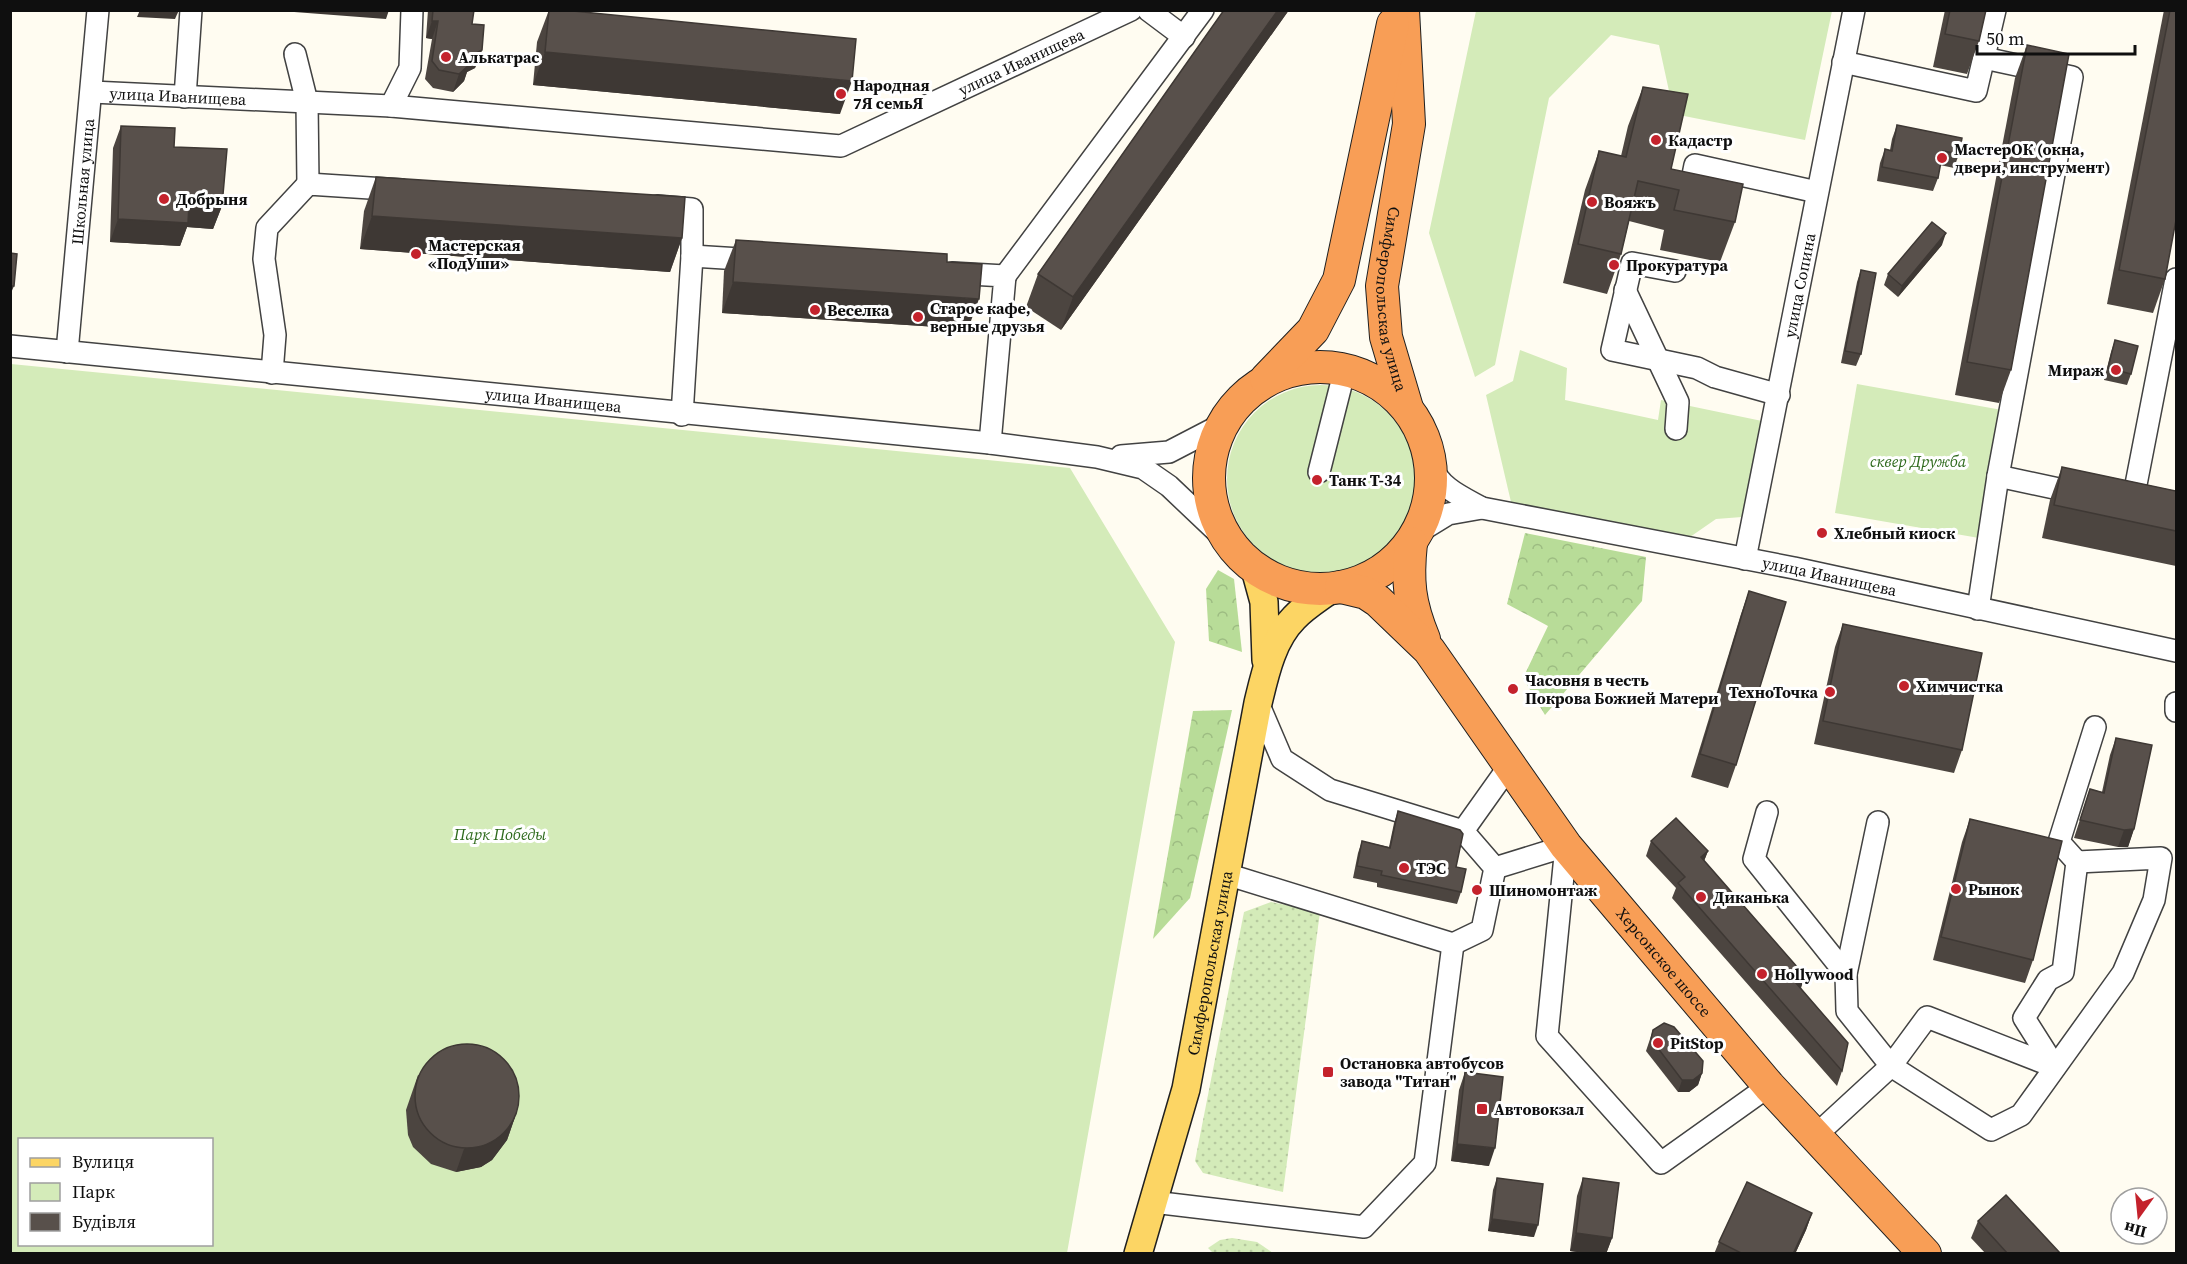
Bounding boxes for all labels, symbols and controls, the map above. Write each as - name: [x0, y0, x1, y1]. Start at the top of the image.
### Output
- scale bar: [1977, 18, 2134, 56]
- street label: улица Иванищева: [955, 22, 1088, 101]
- text: 50 m: [1986, 26, 2024, 51]
- place label: Алькатрас: [458, 46, 540, 68]
- marker: Алькатрас: [439, 50, 453, 64]
- place label: Народная 7Я семьЯ: [853, 74, 930, 114]
- street label: улица Иванищева: [109, 82, 248, 110]
- marker: Народная 7Я семьЯ: [834, 87, 848, 101]
- street label: Школьная улица: [66, 117, 99, 246]
- place label: Кадастр: [1668, 129, 1733, 151]
- marker: Кадастр: [1649, 133, 1663, 147]
- place label: МастерОК (окна, двери, инструмент): [1954, 138, 2110, 178]
- marker: МастерОК (окна, двери, инструмент): [1935, 151, 1949, 165]
- place label: Добрыня: [176, 188, 248, 210]
- place label: Вояжъ: [1604, 191, 1657, 213]
- marker: Добрыня: [157, 192, 171, 206]
- marker: Вояжъ: [1585, 195, 1599, 209]
- street label: Симферопольская улица: [1371, 205, 1413, 395]
- street label: улица Сопина: [1778, 230, 1821, 340]
- place label: Мастерская «ПодУши»: [428, 234, 521, 274]
- marker: Мастерская «ПодУши»: [409, 247, 423, 261]
- place label: Прокуратура: [1626, 254, 1728, 276]
- marker: Прокуратура: [1607, 258, 1621, 272]
- place label: Старое кафе, верные друзья: [930, 297, 1045, 337]
- place label: Веселка: [827, 299, 890, 321]
- marker: Веселка: [808, 303, 822, 317]
- marker: Старое кафе, верные друзья: [911, 310, 925, 324]
- place label: Мираж: [2048, 359, 2105, 381]
- marker: Мираж: [2109, 363, 2123, 377]
- street label: улица Иванищева: [484, 382, 623, 418]
- park label: сквер Дружба: [1870, 450, 1967, 472]
- place label: Танк Т-34: [1329, 469, 1402, 491]
- marker: Танк Т-34: [1310, 473, 1324, 487]
- place label: Хлебный киоск: [1834, 522, 1956, 544]
- marker: Хлебный киоск: [1815, 526, 1829, 540]
- street label: улица Иванищева: [1761, 551, 1900, 601]
- place label: Часовня в честь Покрова Божией Матери: [1525, 669, 1719, 709]
- place label: Химчистка: [1916, 675, 2004, 697]
- marker: Химчистка: [1897, 679, 1911, 693]
- place label: ТехноТочка: [1729, 681, 1818, 703]
- marker: Часовня в честь Покрова Божией Матери: [1506, 682, 1520, 696]
- marker: ТехноТочка: [1823, 685, 1837, 699]
- park label: Парк Победы: [453, 823, 547, 845]
- place label: ТЭС: [1416, 857, 1446, 879]
- marker: ТЭС: [1397, 861, 1411, 875]
- street label: Симферопольская улица: [1181, 868, 1238, 1057]
- place label: Рынок: [1968, 878, 2020, 900]
- place label: Шиномонтаж: [1489, 879, 1598, 901]
- marker: Рынок: [1949, 882, 1963, 896]
- marker: Шиномонтаж: [1470, 883, 1484, 897]
- place label: Диканька: [1713, 886, 1790, 908]
- marker: Диканька: [1694, 890, 1708, 904]
- street label: Херсонское шоссе: [1612, 903, 1717, 1021]
- place label: Hollywood: [1774, 963, 1854, 985]
- marker: Hollywood: [1755, 967, 1769, 981]
- place label: PitStop: [1670, 1032, 1724, 1054]
- marker: PitStop: [1651, 1036, 1665, 1050]
- place label: Остановка автобусов завода "Титан": [1340, 1052, 1504, 1092]
- marker: Остановка автобусов завода "Титан": [1321, 1065, 1335, 1079]
- place label: Автовокзал: [1494, 1098, 1585, 1120]
- marker: Автовокзал: [1475, 1102, 1489, 1116]
- legend: [18, 1138, 213, 1246]
- text: Вулиця: [72, 1149, 134, 1174]
- text: Парк: [72, 1179, 115, 1204]
- north arrow: [2109, 1186, 2169, 1246]
- text: Будівля: [72, 1209, 136, 1234]
- text: Пн: [2121, 1217, 2149, 1244]

